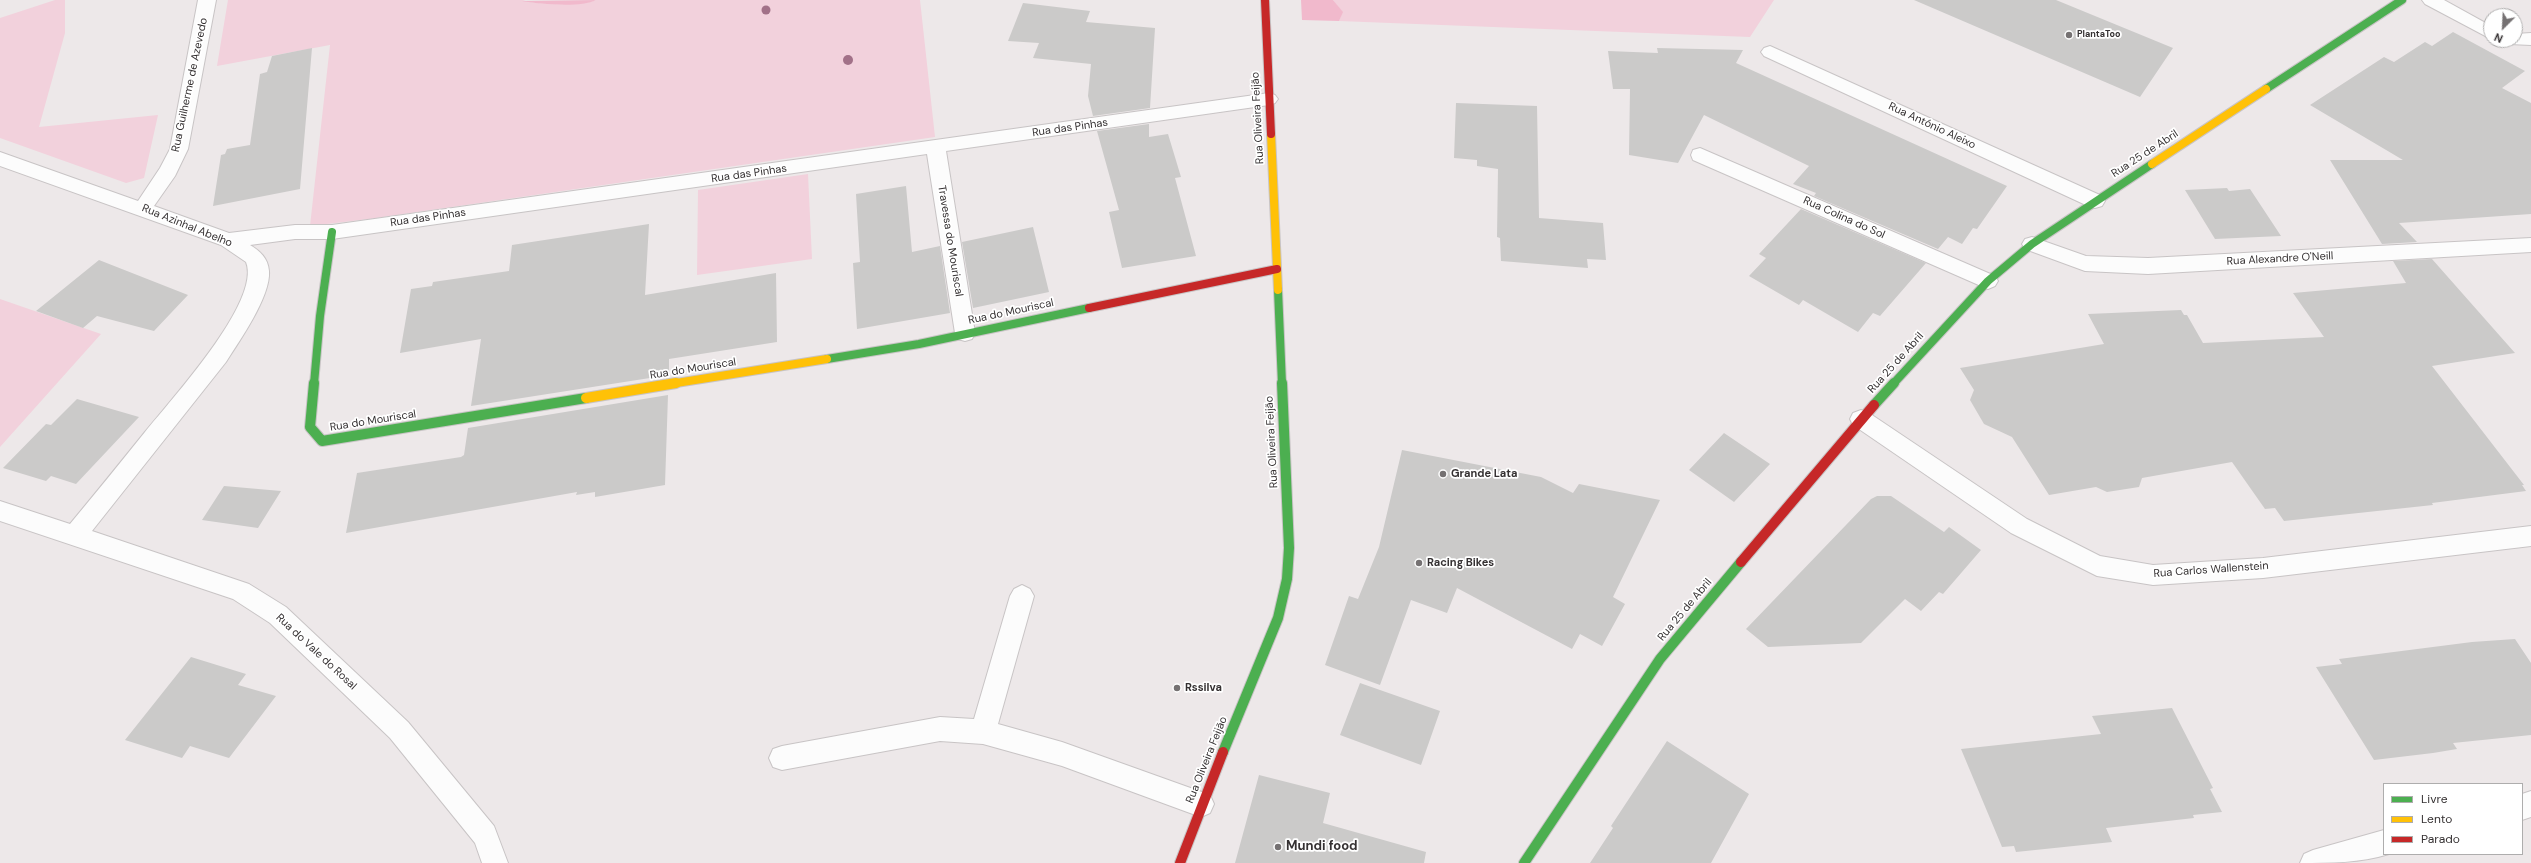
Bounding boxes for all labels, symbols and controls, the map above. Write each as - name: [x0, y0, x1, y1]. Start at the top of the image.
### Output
- north arrow: [2483, 8, 2523, 48]
- street label: Rua Guilherme de Azevedo: [169, 17, 211, 153]
- marker: PlantaToo: [2064, 30, 2074, 40]
- place label: PlantaToo: [2077, 30, 2120, 40]
- text: N: [2492, 30, 2505, 46]
- street label: Rua Oliveira Feijão: [1249, 71, 1267, 165]
- street label: Rua António Aleixo: [1886, 100, 1978, 152]
- street label: Rua das Pinhas: [1031, 116, 1109, 140]
- street label: Rua 25 de Abril: [2109, 127, 2181, 181]
- street label: Rua das Pinhas: [710, 162, 788, 186]
- street label: Travessa do Mouriscal: [935, 184, 965, 298]
- street label: Rua Colina do Sol: [1801, 194, 1887, 242]
- street label: Rua Azinhal Abelho: [140, 202, 234, 250]
- street label: Rua das Pinhas: [389, 206, 467, 230]
- street label: Rua Alexandre O'Neill: [2226, 250, 2334, 268]
- street label: Rua do Mouriscal: [967, 296, 1055, 328]
- street label: Rua 25 de Abril: [1865, 330, 1927, 396]
- street label: Rua do Mouriscal: [649, 356, 737, 382]
- street label: Rua Oliveira Feijão: [1263, 395, 1281, 489]
- street label: Rua do Mouriscal: [329, 408, 417, 434]
- place label: Grande Lata: [1451, 467, 1517, 481]
- marker: Grande Lata: [1438, 469, 1448, 479]
- place label: Racing Bikes: [1427, 556, 1494, 570]
- marker: Racing Bikes: [1414, 558, 1424, 568]
- street label: Rua Carlos Wallenstein: [2153, 559, 2269, 581]
- street label: Rua 25 de Abril: [1655, 576, 1715, 644]
- street label: Rua do Vale do Rosal: [273, 611, 359, 693]
- place label: Rssilva: [1185, 681, 1222, 695]
- marker: Rssilva: [1172, 683, 1182, 693]
- street label: Rua Oliveira Feijão: [1184, 715, 1230, 805]
- legend: [2383, 783, 2523, 855]
- text: Livre: [2421, 791, 2448, 807]
- text: Lento: [2421, 811, 2452, 827]
- text: Parado: [2421, 831, 2460, 847]
- place label: Mundi food: [1286, 839, 1358, 855]
- marker: Mundi food: [1273, 842, 1283, 852]

